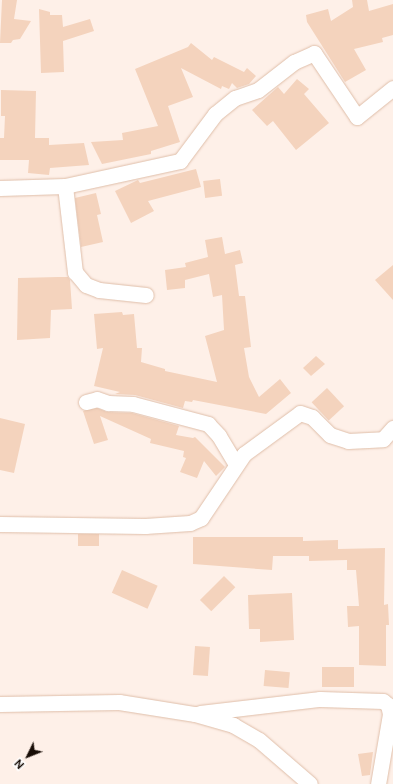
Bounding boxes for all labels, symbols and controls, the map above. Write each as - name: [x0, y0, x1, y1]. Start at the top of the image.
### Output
- north arrow: [8, 736, 48, 776]
- text: N: [11, 756, 27, 772]

